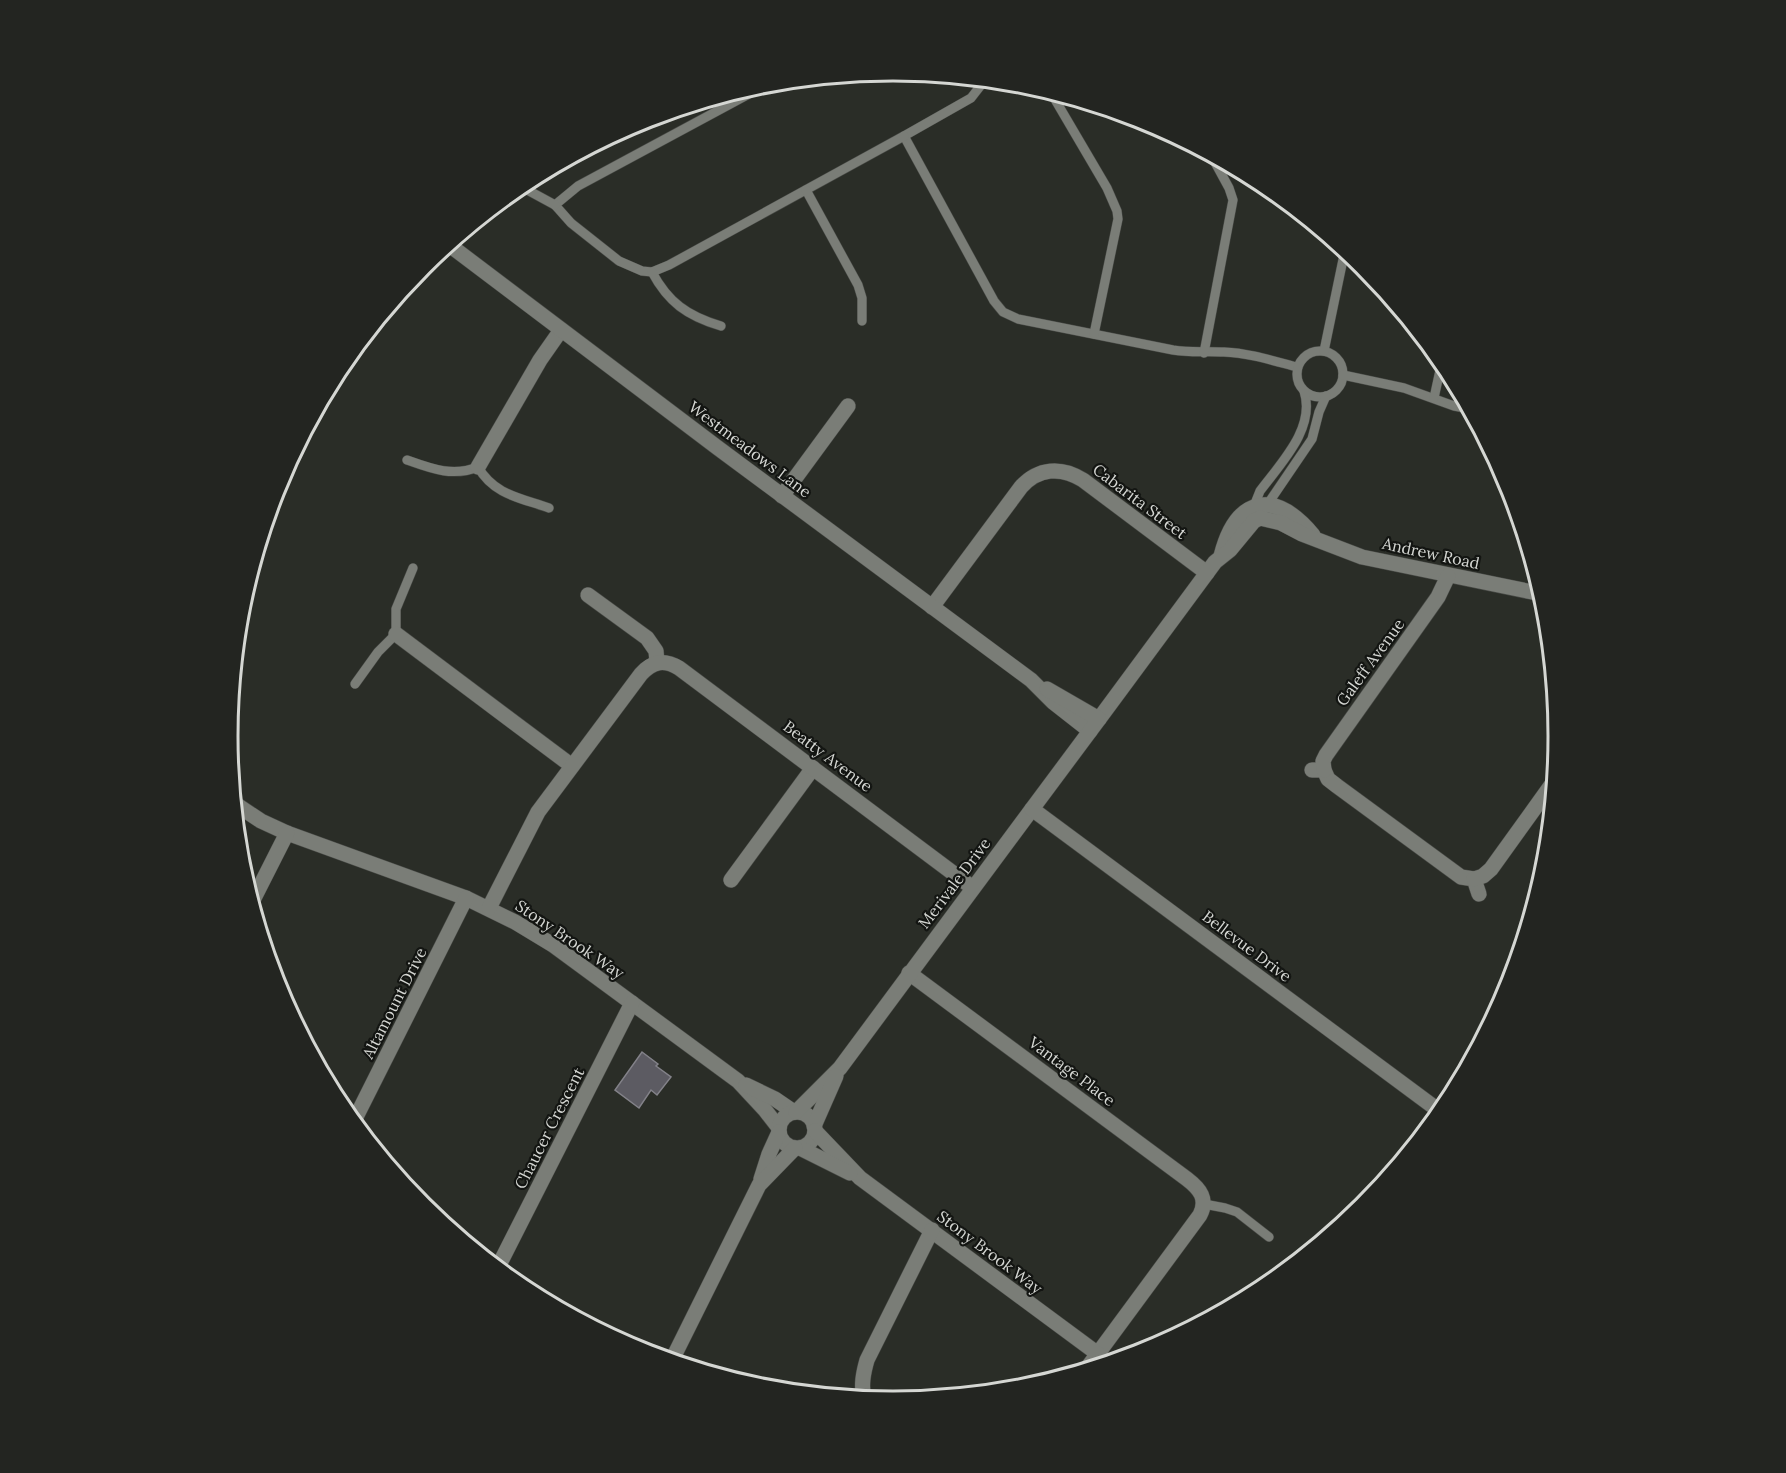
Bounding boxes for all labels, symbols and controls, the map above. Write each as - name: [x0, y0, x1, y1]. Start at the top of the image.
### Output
- street label: Westmeadows Lane: [685, 396, 815, 502]
- street label: Cabarita Street: [1089, 459, 1192, 543]
- street label: Andrew Road: [1380, 533, 1482, 573]
- street label: Galeff Avenue: [1332, 614, 1409, 710]
- street label: Beatty Avenue: [780, 716, 877, 796]
- street label: Merivale Drive: [913, 834, 995, 932]
- street label: Stony Brook Way: [512, 895, 629, 983]
- street label: Bellevue Drive: [1198, 906, 1296, 986]
- street label: Altamount Drive: [357, 944, 431, 1063]
- street label: Vantage Place: [1024, 1031, 1120, 1110]
- street label: Chaucer Crescent: [510, 1063, 589, 1192]
- street label: Stony Brook Way: [933, 1206, 1047, 1298]

